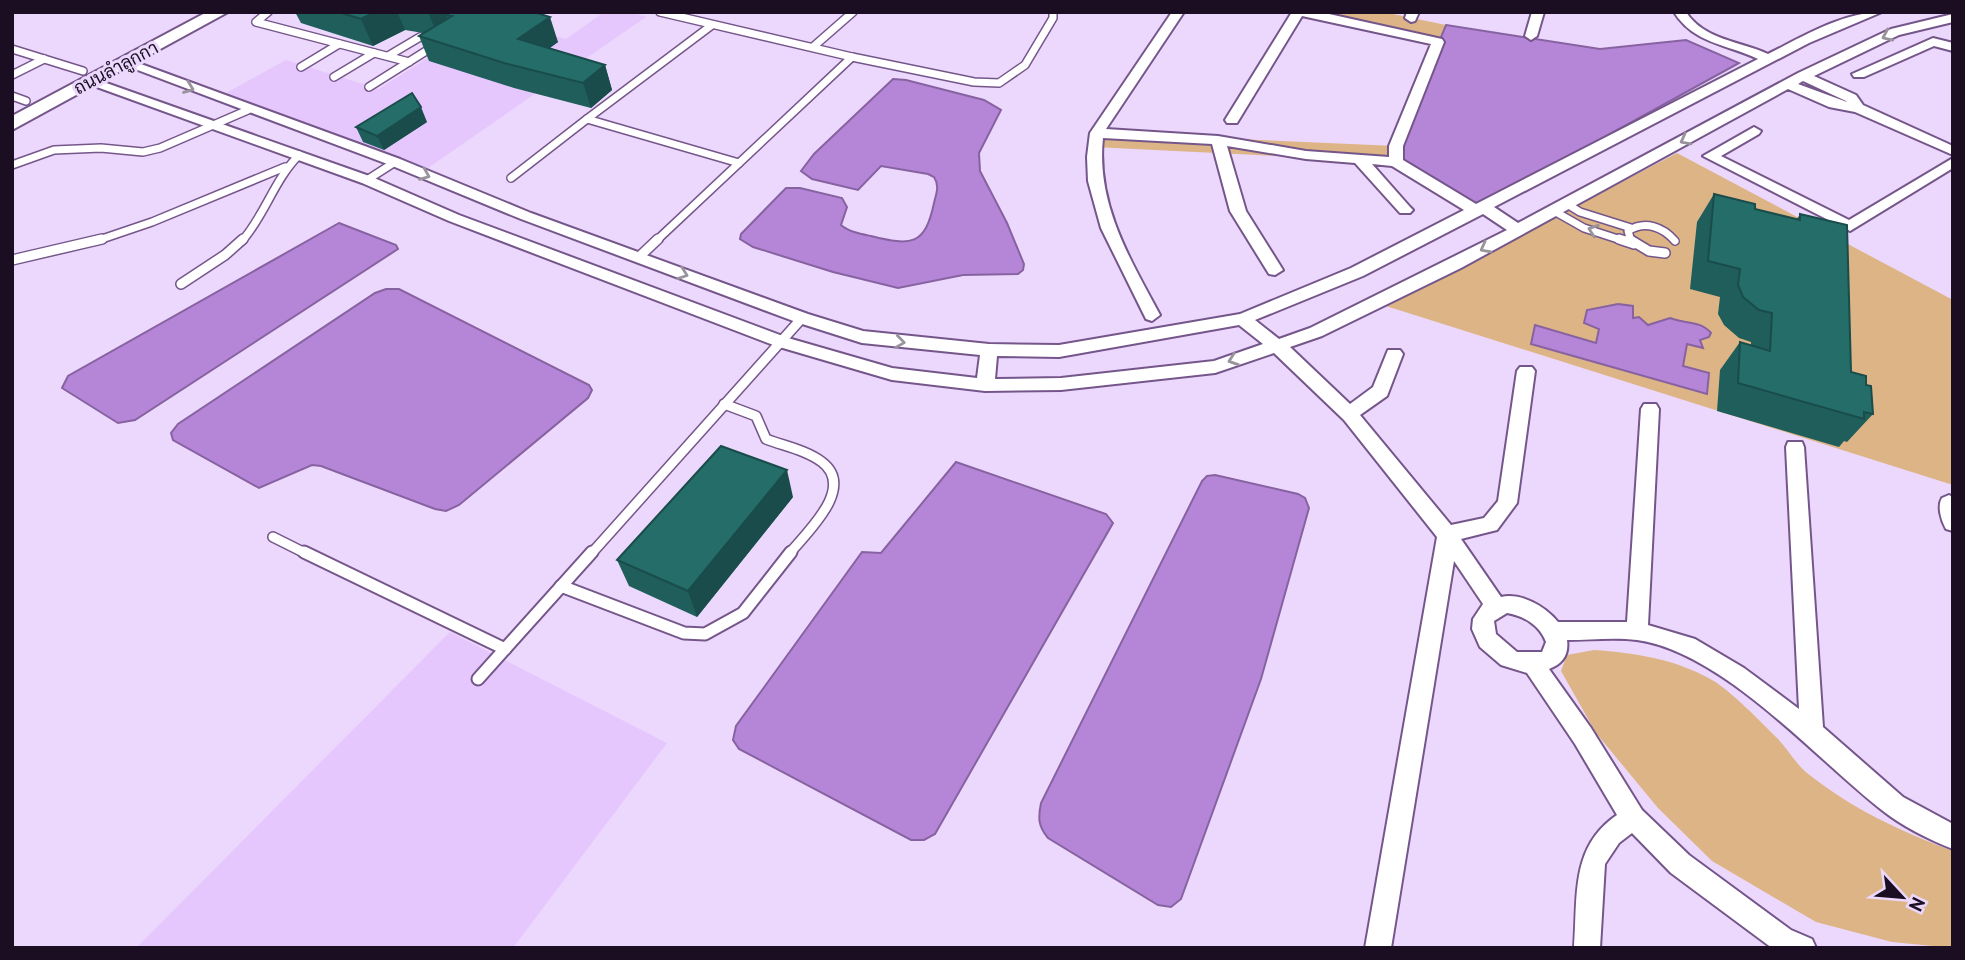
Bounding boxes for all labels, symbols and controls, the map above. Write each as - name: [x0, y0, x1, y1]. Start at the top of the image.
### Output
- one-way arrow: [1882, 28, 1894, 42]
- street label: ถนนลำลูกกา: [70, 36, 163, 101]
- one-way arrow: [182, 79, 194, 93]
- one-way arrow: [1680, 132, 1692, 145]
- one-way arrow: [419, 166, 431, 180]
- one-way arrow: [1587, 224, 1599, 239]
- one-way arrow: [1480, 240, 1492, 253]
- one-way arrow: [677, 265, 689, 279]
- one-way arrow: [894, 334, 906, 349]
- one-way arrow: [1227, 352, 1239, 367]
- north arrow: [1867, 862, 1937, 932]
- text: N: [1904, 894, 1931, 915]

